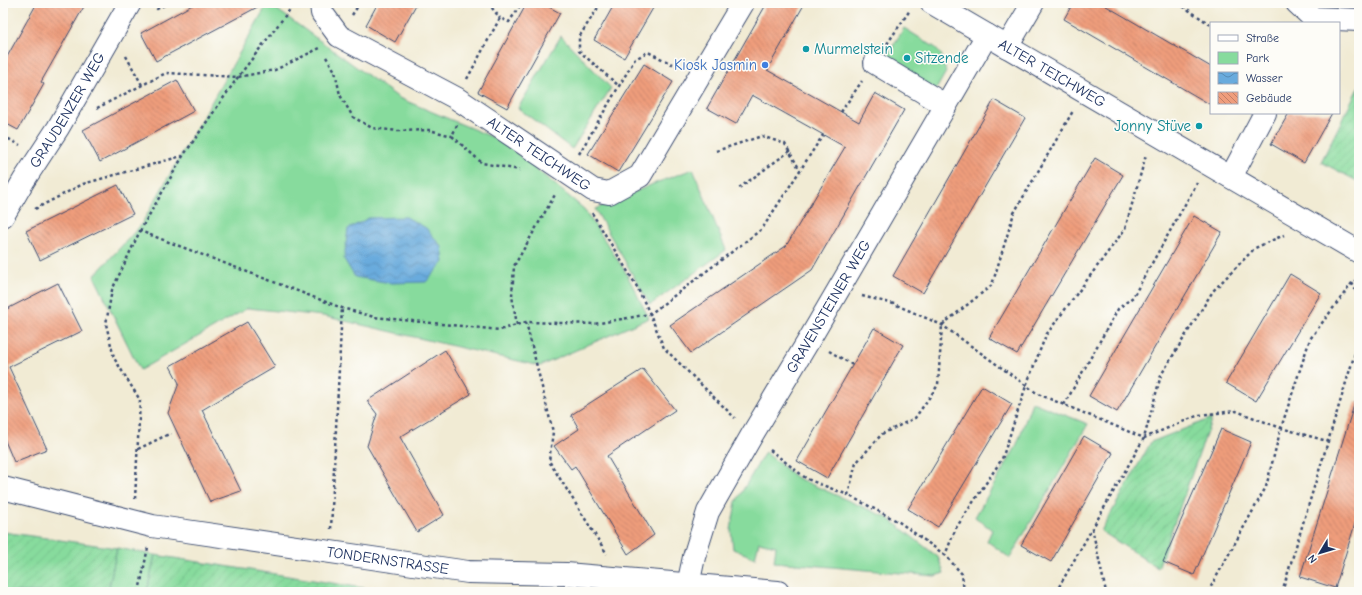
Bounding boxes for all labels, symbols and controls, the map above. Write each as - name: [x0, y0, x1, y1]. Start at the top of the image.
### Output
- legend: [1210, 22, 1340, 114]
- text: Straße: [1246, 31, 1279, 45]
- street label: ALTER TEICHWEG: [995, 35, 1109, 111]
- place label: Murmelstein: [814, 40, 893, 58]
- marker: Murmelstein: [801, 44, 811, 54]
- street label: GRAUDENZER WEG: [26, 49, 109, 171]
- place label: Sitzende: [915, 49, 969, 67]
- text: Park: [1246, 51, 1269, 65]
- marker: Sitzende: [902, 53, 912, 63]
- place label: Kiosk Jasmin: [674, 56, 757, 74]
- marker: Kiosk Jasmin: [760, 60, 770, 70]
- text: Wasser: [1246, 71, 1283, 85]
- text: Gebäude: [1246, 91, 1292, 105]
- street label: ALTER TEICHWEG: [484, 113, 594, 195]
- place label: Jonny Stüve: [1114, 117, 1191, 135]
- marker: Jonny Stüve: [1194, 121, 1204, 131]
- street label: GRAVENSTEINER WEG: [782, 236, 875, 376]
- north arrow: [1300, 533, 1340, 573]
- street label: TONDERNSTRASSE: [325, 543, 450, 578]
- text: N: [1305, 552, 1320, 566]

